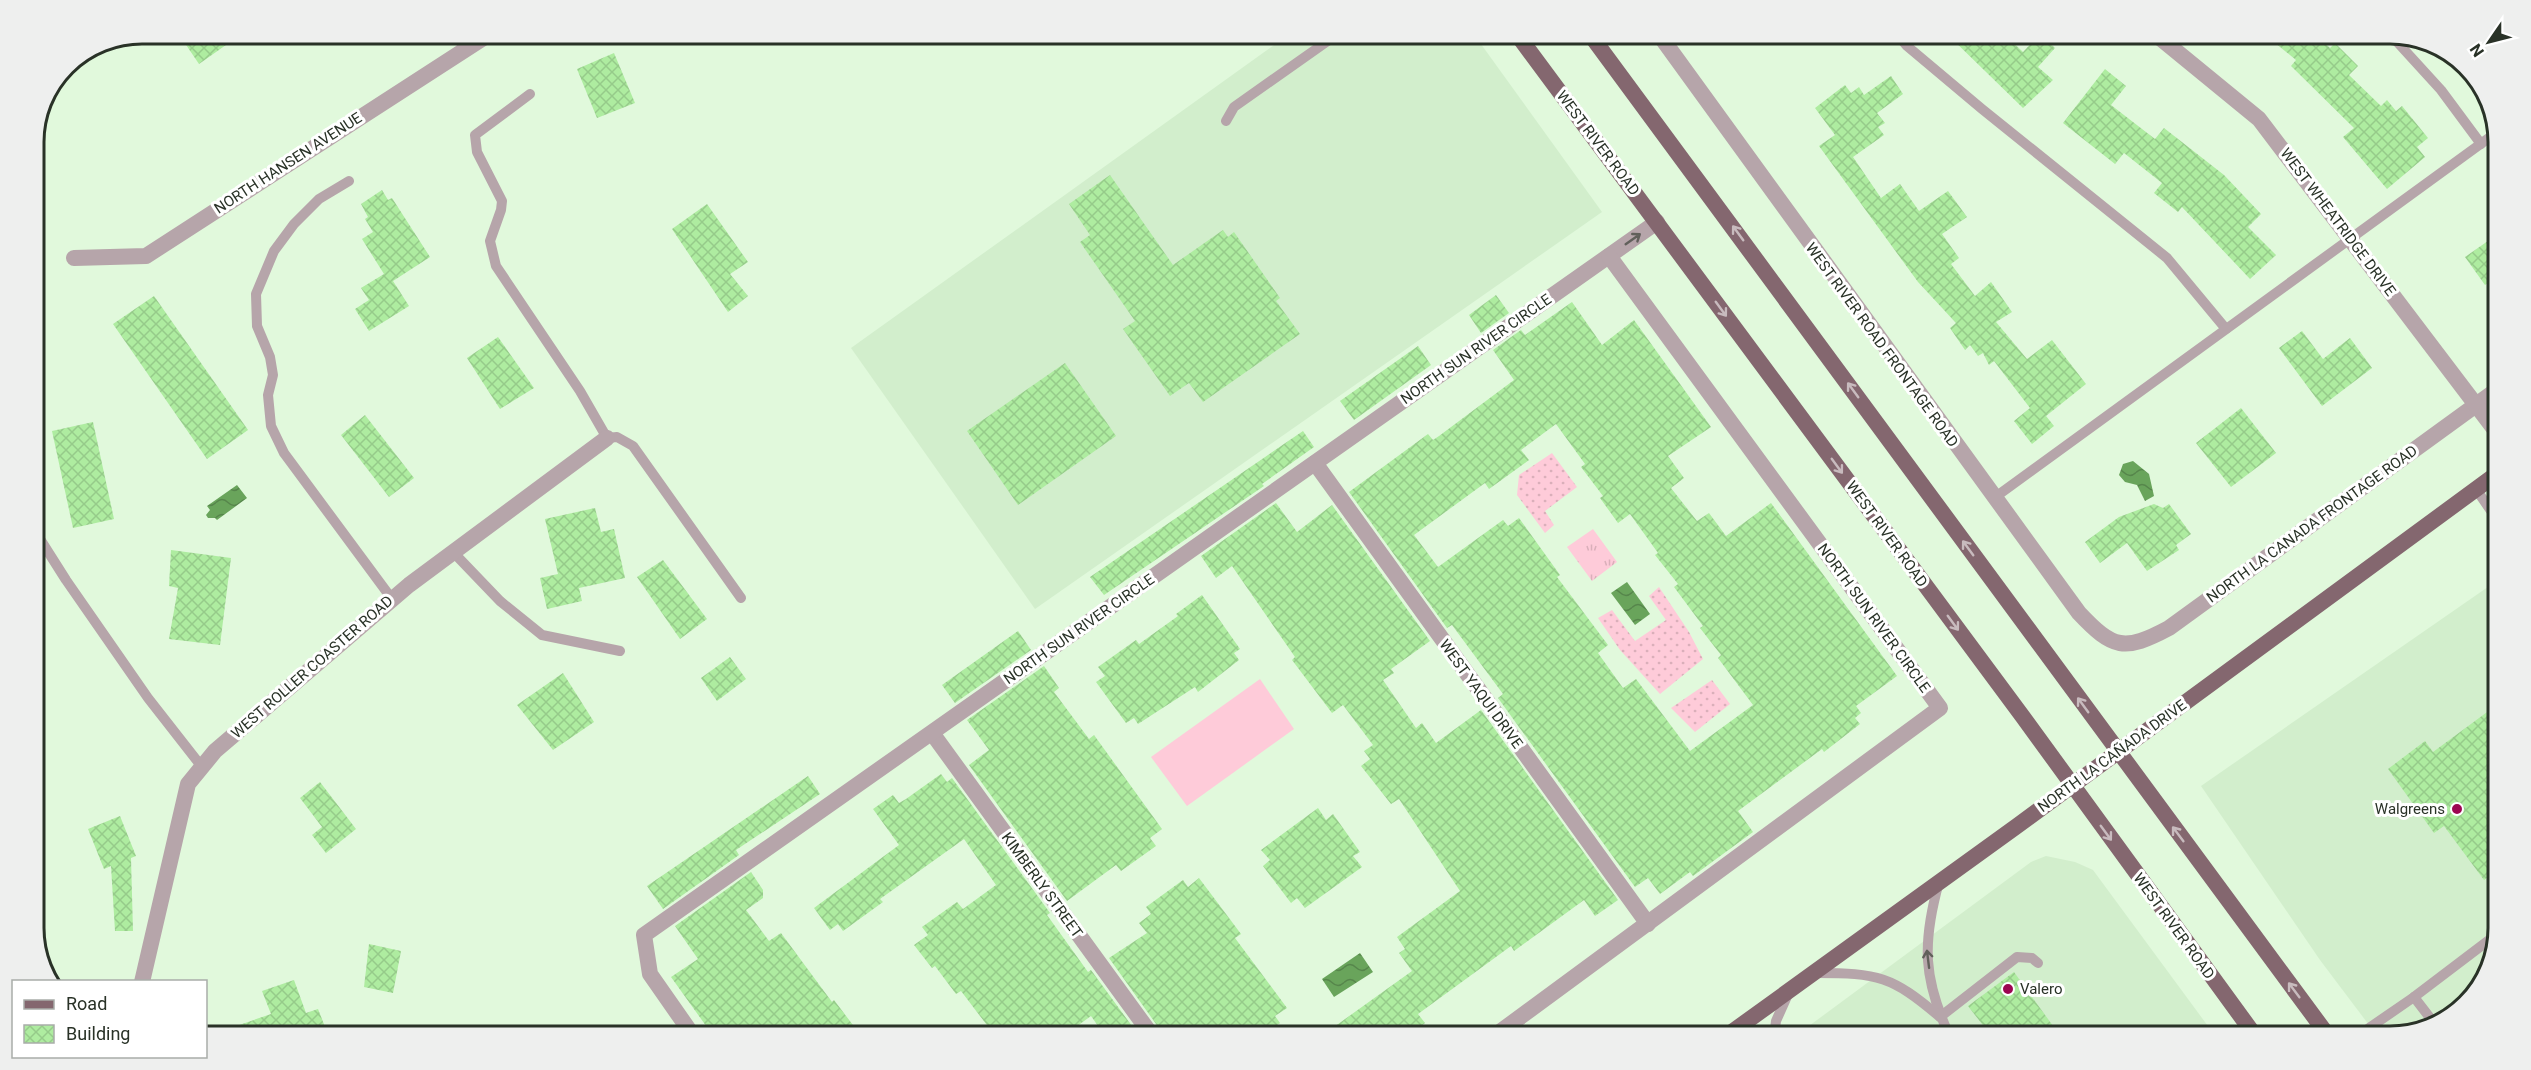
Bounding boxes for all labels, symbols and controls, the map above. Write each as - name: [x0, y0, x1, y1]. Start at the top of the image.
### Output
- north arrow: [2459, 12, 2519, 72]
- text: N: [2466, 40, 2488, 60]
- street label: WEST RIVER ROAD: [1553, 87, 1643, 199]
- street label: NORTH HANSEN AVENUE: [211, 108, 366, 217]
- street label: WEST WHEATRIDGE DRIVE: [2277, 145, 2400, 300]
- one-way arrow: [1731, 226, 1744, 242]
- one-way arrow: [1624, 233, 1640, 245]
- street label: WEST RIVER ROAD FRONTAGE ROAD: [1802, 239, 1962, 451]
- street label: NORTH SUN RIVER CIRCLE: [1397, 290, 1555, 408]
- one-way arrow: [1714, 301, 1727, 317]
- one-way arrow: [1846, 383, 1859, 399]
- street label: NORTH LA CANADA FRONTAGE ROAD: [2203, 441, 2421, 607]
- one-way arrow: [1830, 458, 1843, 474]
- street label: WEST RIVER ROAD: [1843, 478, 1931, 590]
- street label: NORTH SUN RIVER CIRCLE: [1814, 540, 1934, 696]
- one-way arrow: [1962, 540, 1974, 556]
- street label: NORTH SUN RIVER CIRCLE: [1000, 570, 1158, 688]
- street label: WEST ROLLER COASTER ROAD: [227, 592, 397, 742]
- one-way arrow: [1946, 614, 1959, 630]
- street label: WEST YAQUI DRIVE: [1435, 636, 1527, 752]
- street label: NORTH LA CAÑADA DRIVE: [2034, 696, 2190, 816]
- one-way arrow: [2077, 698, 2089, 714]
- place label: Walgreens: [2375, 800, 2445, 818]
- marker: Walgreens: [2450, 802, 2464, 816]
- one-way arrow: [2100, 824, 2112, 840]
- one-way arrow: [2171, 826, 2184, 842]
- street label: KIMBERLY STREET: [998, 829, 1086, 941]
- street label: WEST RIVER ROAD: [2130, 870, 2218, 982]
- one-way arrow: [1922, 950, 1933, 970]
- legend: [12, 980, 207, 1058]
- place label: Valero: [2020, 980, 2062, 998]
- marker: Valero: [2001, 982, 2015, 996]
- one-way arrow: [2288, 982, 2301, 998]
- text: Road: [66, 993, 107, 1014]
- text: Building: [66, 1023, 130, 1044]

